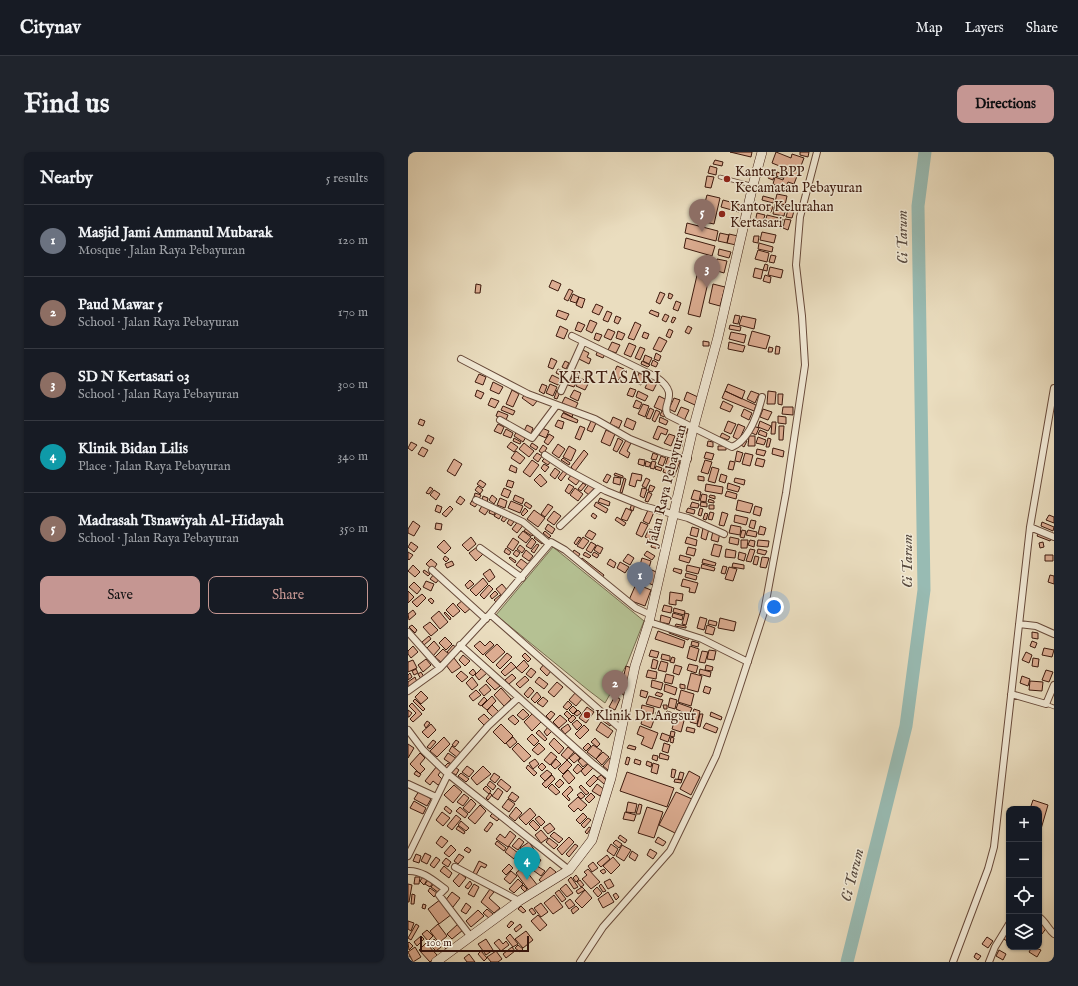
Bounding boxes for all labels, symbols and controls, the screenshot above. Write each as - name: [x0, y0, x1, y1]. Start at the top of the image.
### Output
- text: Citynav: [20, 16, 81, 40]
- text: Map: [916, 19, 943, 37]
- text: Layers: [965, 19, 1004, 37]
- text: Share: [1026, 19, 1058, 37]
- button: Directions: [957, 85, 1054, 123]
- text: Find us: [24, 87, 110, 122]
- place label: Kantor BPP Kecamatan Pebayuran: [735, 163, 863, 197]
- text: Nearby: [40, 168, 93, 189]
- text: 5 results: [326, 170, 368, 187]
- marker: Kantor BPP Kecamatan Pebayuran: [722, 174, 732, 184]
- place label: Kantor Kelurahan Kertasari: [730, 198, 834, 232]
- pin: 5: [689, 199, 715, 232]
- marker: Kantor Kelurahan Kertasari: [717, 209, 727, 219]
- water label: Ci Tarum: [893, 210, 912, 264]
- text: Masjid Jami Ammanul Mubarak: [78, 223, 273, 242]
- text: 1: [51, 232, 55, 249]
- text: 120 m: [338, 232, 368, 249]
- text: Mosque · Jalan Raya Pebayuran: [78, 242, 245, 259]
- pin: 3: [694, 255, 720, 288]
- text: Paud Mawar 5: [78, 295, 163, 314]
- text: 2: [50, 304, 56, 321]
- text: 170 m: [338, 304, 368, 321]
- text: School · Jalan Raya Pebayuran: [78, 314, 239, 331]
- text: SD N Kertasari 03: [78, 367, 190, 386]
- district label: KERTASARI: [558, 369, 662, 389]
- text: 3: [51, 376, 55, 393]
- text: 300 m: [337, 376, 368, 393]
- text: School · Jalan Raya Pebayuran: [78, 386, 239, 403]
- street label: Jalan Raya Pebayuran: [643, 422, 691, 550]
- text: Klinik Bidan Lilis: [78, 439, 188, 458]
- text: 4: [50, 448, 56, 465]
- text: 340 m: [338, 448, 368, 465]
- text: Place · Jalan Raya Pebayuran: [78, 458, 231, 475]
- text: Madrasah Tsnawiyah Al-Hidayah: [78, 511, 284, 530]
- text: 5: [51, 520, 55, 537]
- text: 350 m: [339, 520, 368, 537]
- text: School · Jalan Raya Pebayuran: [78, 530, 239, 547]
- water label: Ci Tarum: [898, 534, 917, 588]
- pin: 1: [627, 562, 653, 595]
- button: Save: [40, 576, 200, 614]
- button: Share: [208, 576, 368, 614]
- your location: [764, 597, 784, 617]
- pin: 2: [602, 670, 628, 703]
- place label: Klinik Dr.Angsur: [595, 707, 696, 725]
- marker: Klinik Dr.Angsur: [582, 710, 592, 720]
- map controls: [1006, 806, 1042, 950]
- button: +: [1006, 806, 1042, 842]
- button: −: [1006, 842, 1042, 878]
- pin: 4: [514, 847, 540, 880]
- water label: Ci Tarum: [837, 847, 868, 904]
- button: locate: [1006, 878, 1042, 914]
- button: layers: [1006, 914, 1042, 950]
- scale bar: [420, 934, 529, 953]
- text: 100 m: [426, 936, 452, 950]

